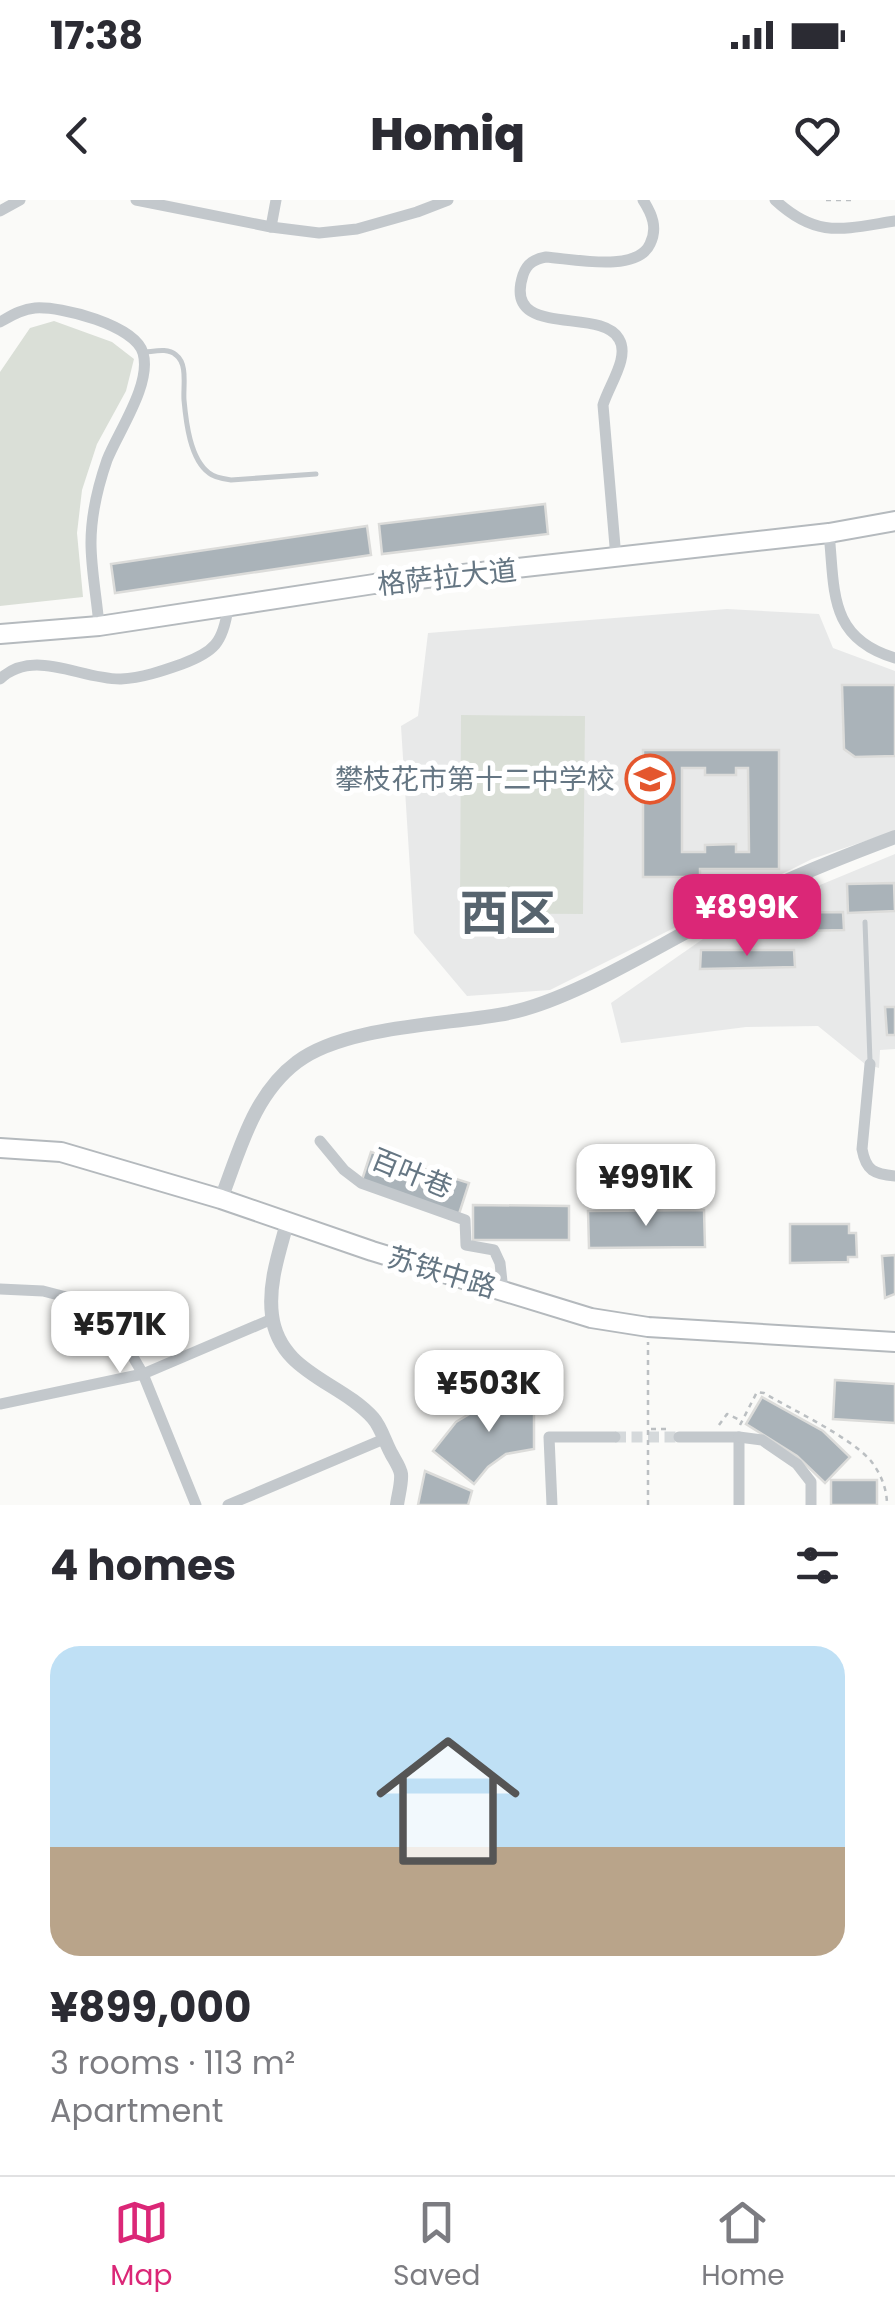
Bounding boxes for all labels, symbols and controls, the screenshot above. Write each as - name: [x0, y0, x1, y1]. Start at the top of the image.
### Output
- text: 17:38: [50, 9, 143, 62]
- text: Homiq: [370, 103, 525, 166]
- icon: back: [50, 108, 105, 163]
- icon: heart: [790, 108, 845, 163]
- street label: 格萨拉大道: [375, 551, 519, 604]
- school or university icon: 攀枝花市第十二中学校: [624, 753, 676, 805]
- place label: 攀枝花市第十二中学校: [335, 760, 615, 799]
- pin: ¥899K: [677, 874, 817, 959]
- district label: 西区: [460, 880, 556, 947]
- text: ¥899K: [695, 884, 799, 929]
- street label: 百叶巷: [366, 1140, 458, 1207]
- pin: ¥991K: [576, 1144, 716, 1229]
- text: ¥991K: [598, 1154, 694, 1199]
- street label: 苏铁中路: [383, 1237, 501, 1308]
- pin: ¥571K: [50, 1291, 190, 1376]
- text: ¥571K: [73, 1301, 167, 1346]
- pin: ¥503K: [419, 1350, 559, 1435]
- text: ¥503K: [437, 1360, 541, 1405]
- text: 4 homes: [50, 1536, 236, 1595]
- icon: filters: [790, 1538, 845, 1593]
- icon: home: [358, 1711, 538, 1891]
- text: ¥899,000: [50, 1978, 251, 2037]
- text: 3 rooms · 113 m²: [50, 2040, 295, 2085]
- text: Apartment: [50, 2088, 223, 2133]
- tab: Map: [110, 2195, 172, 2297]
- tab: Saved: [393, 2195, 480, 2297]
- tab: Home: [701, 2195, 785, 2297]

